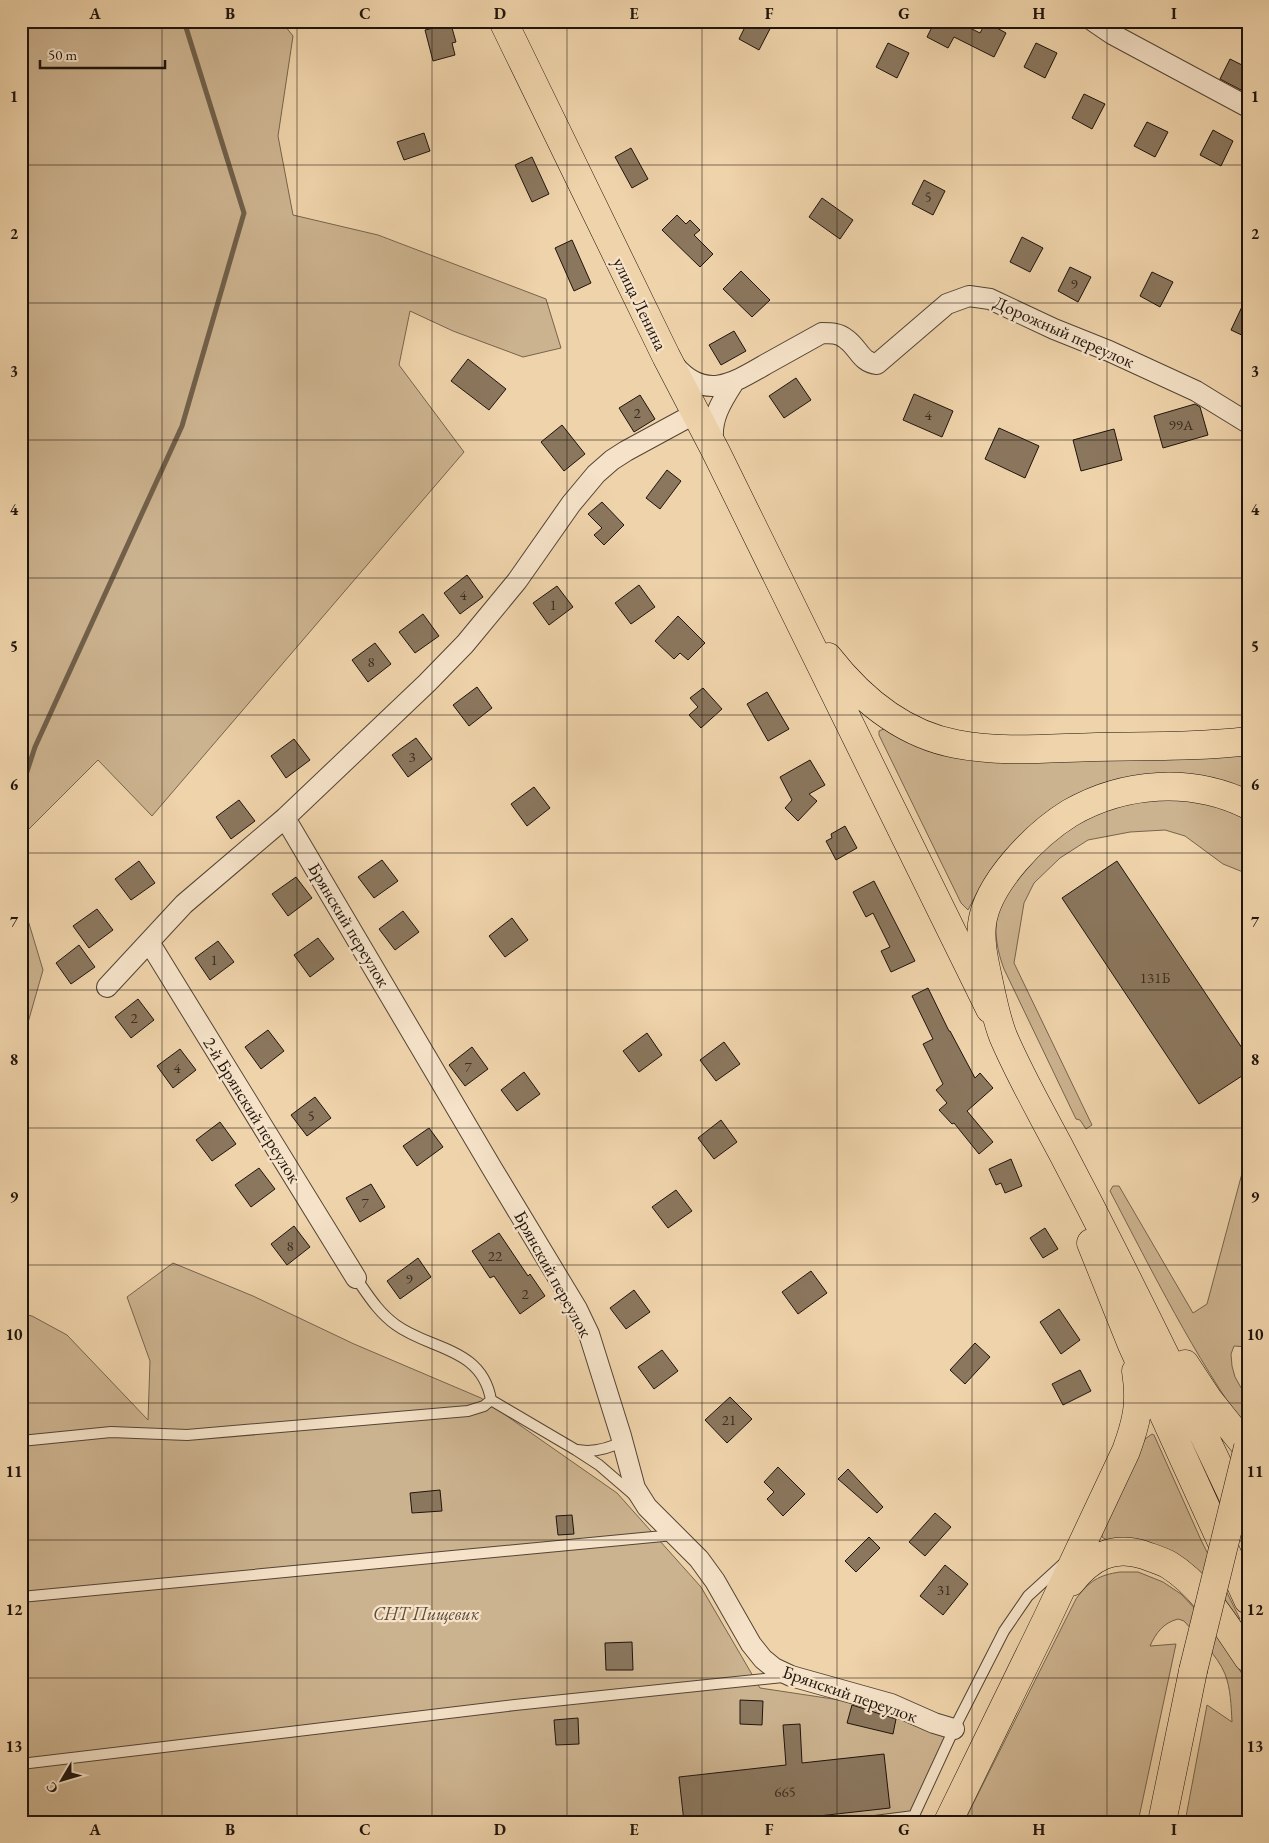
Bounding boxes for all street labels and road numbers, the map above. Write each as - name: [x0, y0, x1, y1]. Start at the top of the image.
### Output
- street label: улица Ленина: [608, 253, 673, 355]
- street label: Дорожный переулок: [990, 290, 1138, 373]
- street label: Брянский переулок: [303, 858, 396, 992]
- street label: 2-й Брянский переулок: [198, 1032, 307, 1187]
- street label: Брянский переулок: [509, 1206, 598, 1342]
- street label: Брянский переулок: [780, 1660, 921, 1728]

